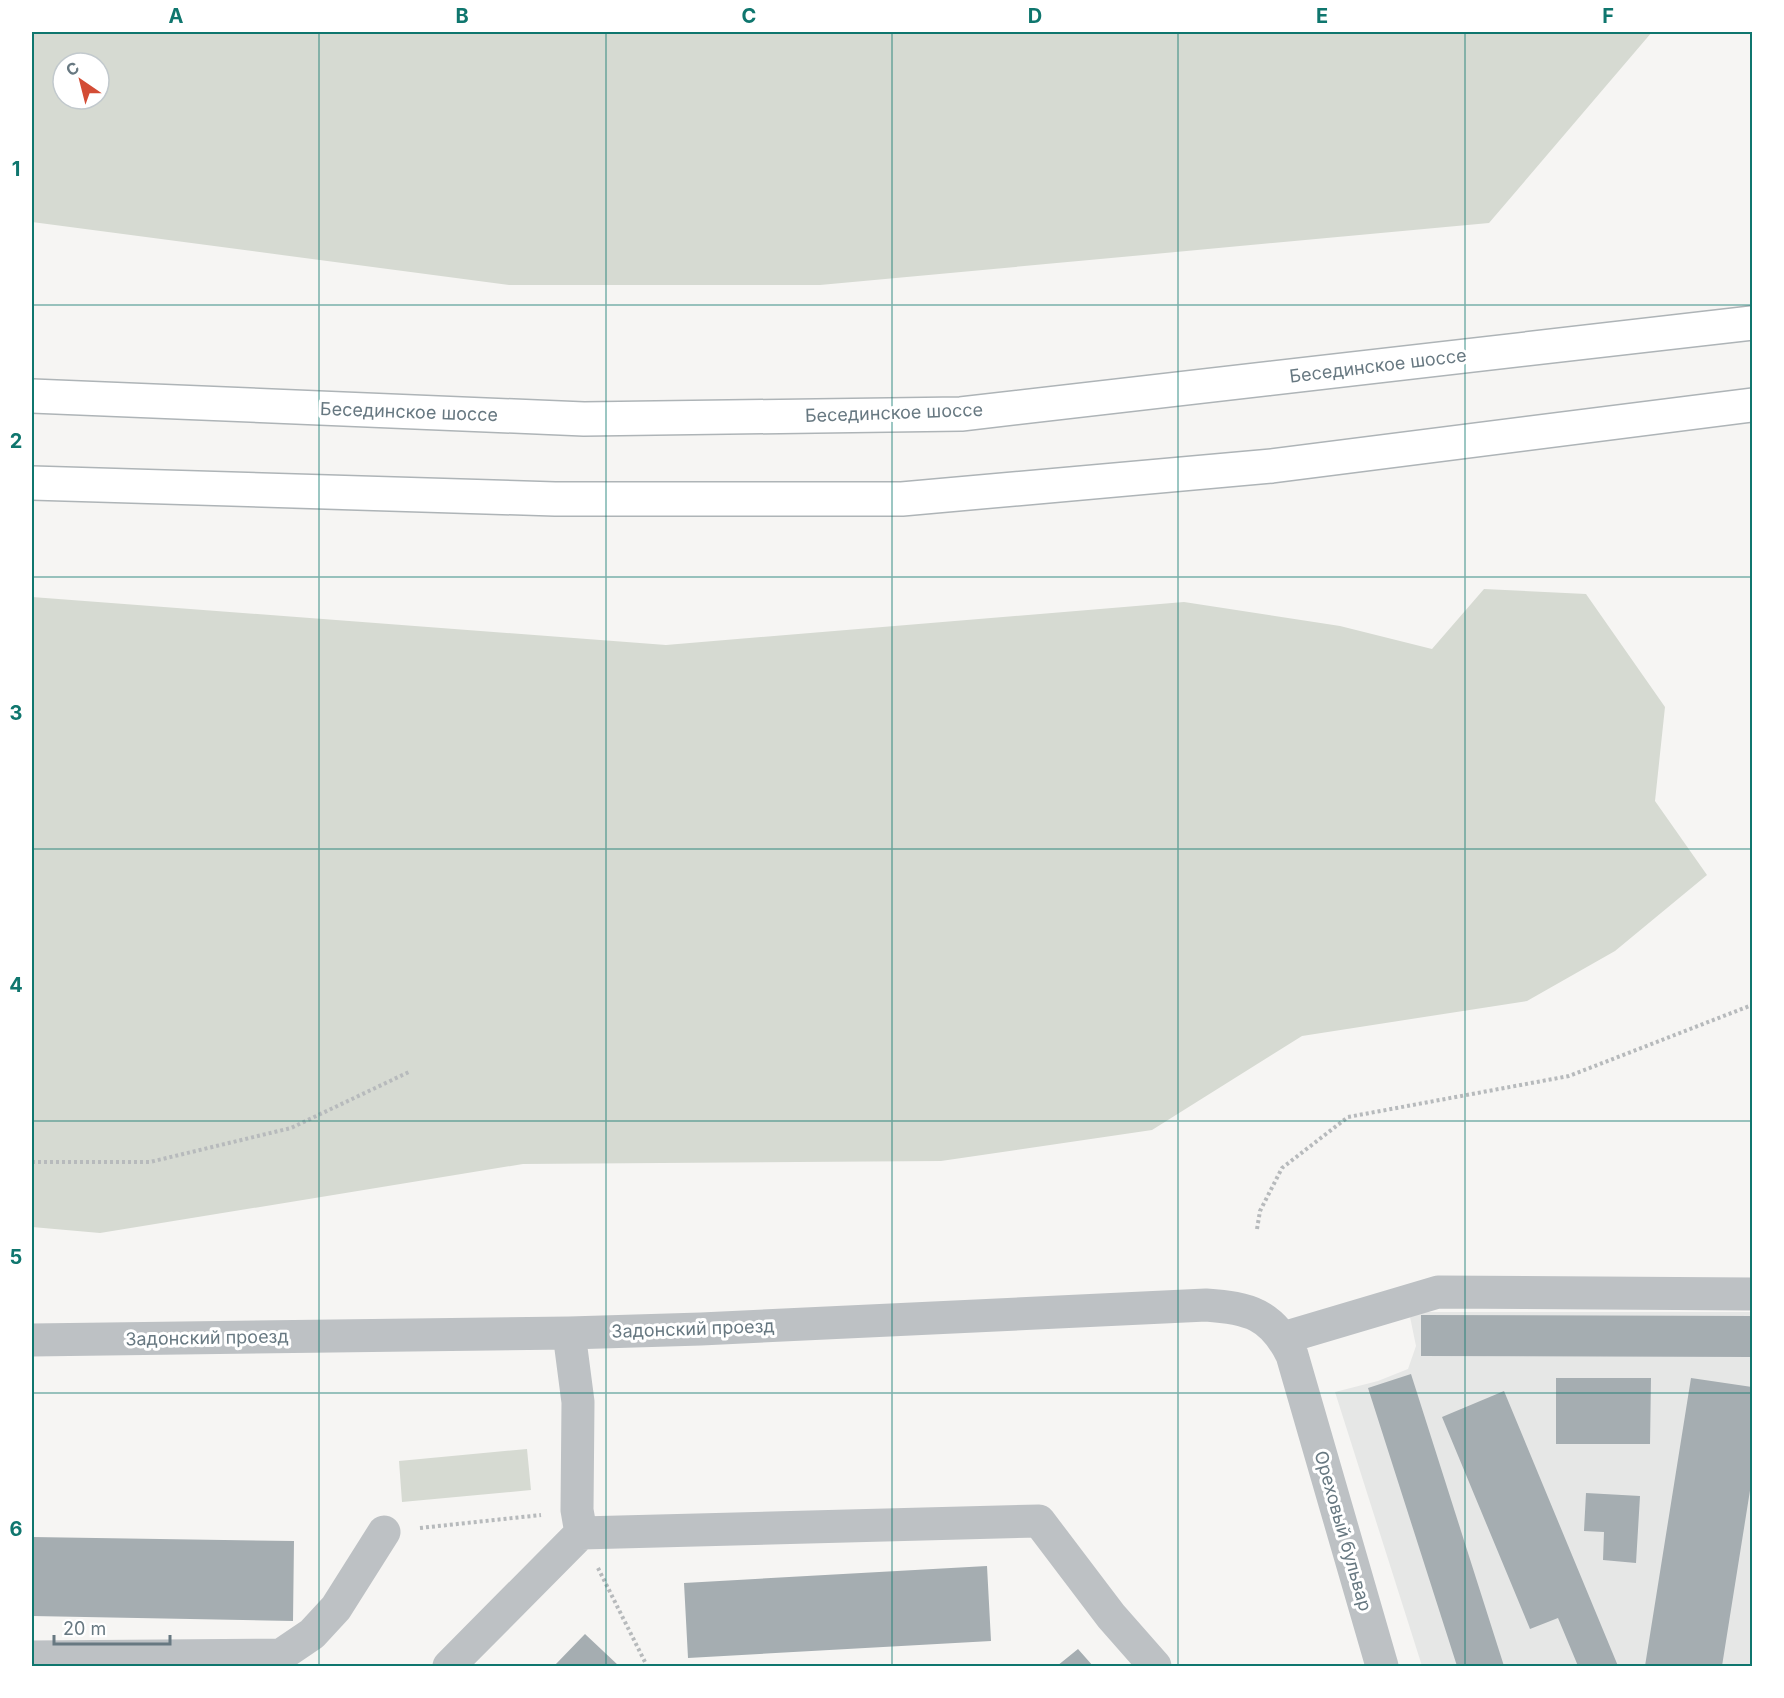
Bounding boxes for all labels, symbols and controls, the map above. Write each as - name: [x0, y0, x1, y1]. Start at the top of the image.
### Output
- text: A: [169, 4, 184, 28]
- text: B: [455, 4, 469, 28]
- text: C: [742, 4, 756, 28]
- text: D: [1028, 4, 1042, 28]
- text: E: [1316, 4, 1328, 28]
- text: F: [1602, 4, 1614, 28]
- north arrow: [51, 51, 111, 111]
- text: С: [62, 57, 83, 80]
- text: 1: [12, 157, 20, 181]
- street label: Бесединское шоссе: [1288, 344, 1468, 387]
- street label: Бесединское шоссе: [320, 398, 498, 425]
- street label: Бесединское шоссе: [805, 399, 983, 426]
- text: 2: [10, 429, 22, 453]
- text: 3: [10, 701, 22, 725]
- text: 4: [9, 973, 23, 997]
- text: 5: [10, 1245, 22, 1269]
- street label: Задонский проезд: [611, 1315, 775, 1342]
- street label: Задонский проезд: [125, 1326, 289, 1349]
- street label: Ореховый бульвар: [1311, 1448, 1376, 1613]
- text: 6: [10, 1517, 23, 1541]
- scale bar: [54, 1608, 170, 1646]
- text: 20 m: [63, 1618, 106, 1639]

